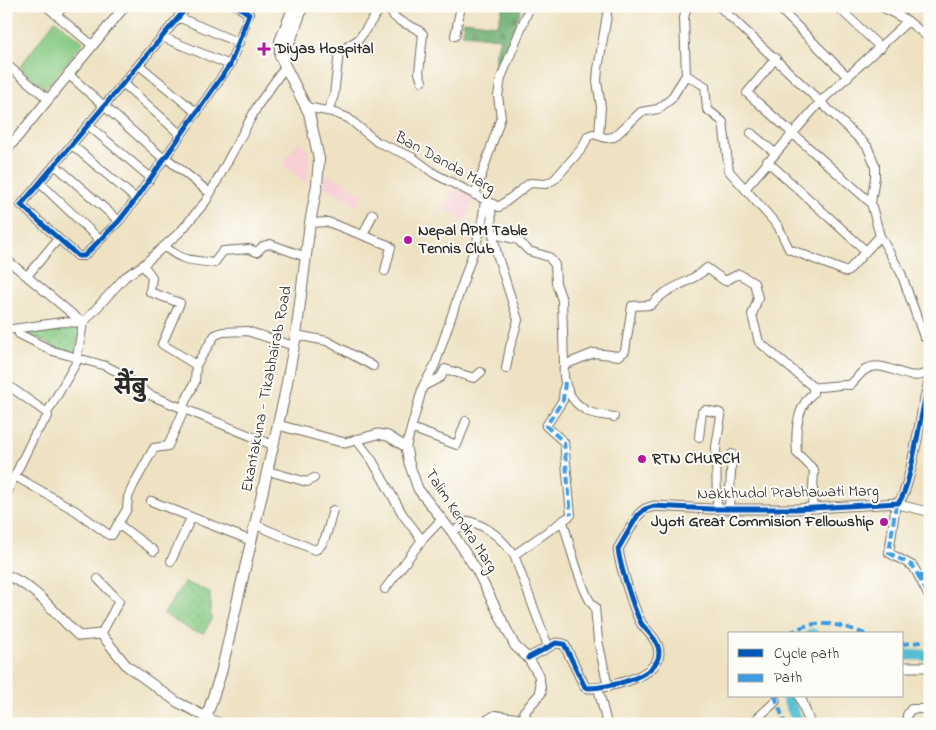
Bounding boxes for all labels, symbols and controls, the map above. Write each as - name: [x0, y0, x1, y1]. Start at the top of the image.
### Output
- place label: Diyas Hospital: [274, 37, 374, 62]
- marker: Diyas Hospital: [257, 42, 271, 56]
- street label: Ban Danda Marg: [389, 125, 500, 201]
- place label: Nepal APM Table Tennis Club: [418, 219, 528, 261]
- marker: Nepal APM Table Tennis Club: [402, 234, 414, 246]
- street label: Ekantakuna - Tikabhairab Road: [235, 284, 299, 494]
- district label: सैंबु: [113, 367, 149, 404]
- place label: RTN CHURCH: [651, 447, 740, 471]
- marker: RTN CHURCH: [636, 453, 648, 465]
- street label: Talim Kendra Marg: [418, 464, 504, 578]
- street label: Nakkhudol Prabhawati Marg: [697, 479, 879, 507]
- place label: Jyoti Great Commision Fellowship: [651, 510, 874, 535]
- marker: Jyoti Great Commision Fellowship: [878, 516, 890, 528]
- legend: [728, 632, 904, 698]
- text: Cycle path: [774, 643, 839, 666]
- text: Path: [774, 667, 802, 689]

